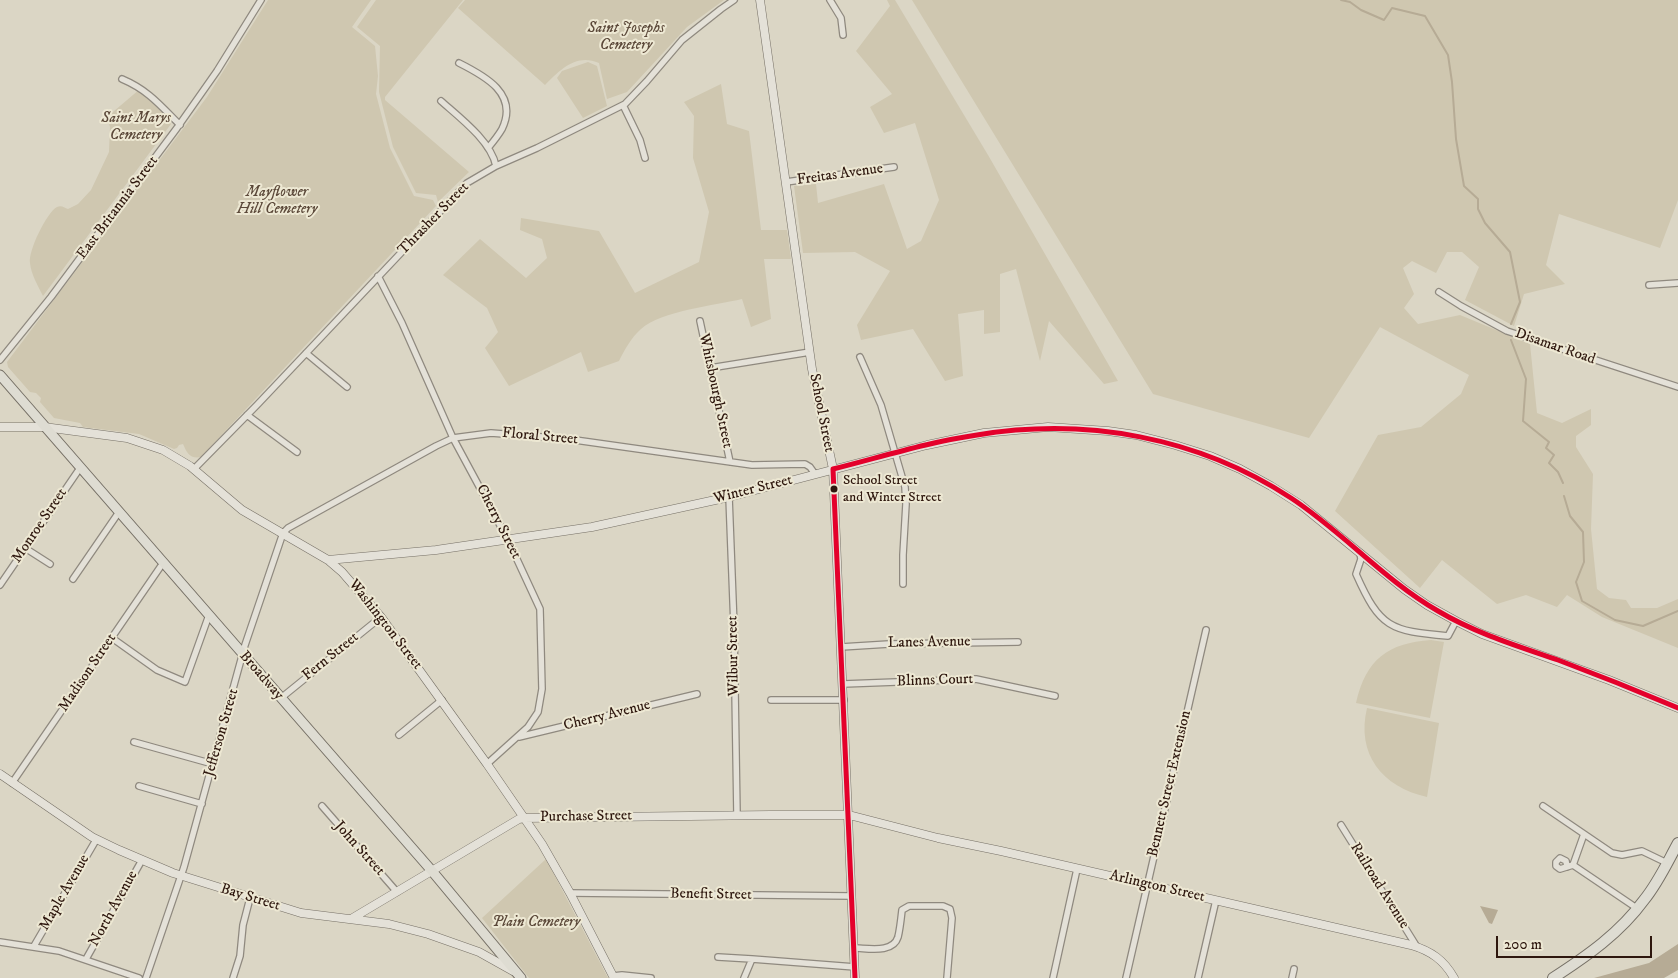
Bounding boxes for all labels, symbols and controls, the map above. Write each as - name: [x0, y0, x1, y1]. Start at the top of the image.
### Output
- park label: Saint Josephs Cemetery: [588, 20, 664, 55]
- park label: Saint Marys Cemetery: [101, 110, 171, 145]
- street label: East Britannia Street: [73, 153, 163, 263]
- street label: Freitas Avenue: [796, 160, 884, 190]
- street label: Thrasher Street: [395, 179, 473, 259]
- park label: Mayflower Hill Cemetery: [237, 184, 317, 219]
- street label: Disamar Road: [1512, 325, 1598, 369]
- street label: Whitsbourgh Street: [694, 332, 736, 450]
- street label: School Street: [805, 372, 837, 454]
- street label: Floral Street: [501, 425, 579, 449]
- street label: Winter Street: [712, 472, 794, 508]
- place label: School Street and Winter Street: [843, 473, 941, 506]
- street label: Cherry Street: [472, 482, 524, 562]
- marker: School Street and Winter Street: [829, 484, 839, 494]
- street label: Monroe Street: [8, 485, 72, 567]
- street label: Washington Street: [344, 576, 426, 674]
- street label: Wilbur Street: [724, 616, 744, 696]
- street label: Fern Street: [299, 629, 363, 685]
- street label: Madison Street: [55, 631, 121, 715]
- street label: Lanes Avenue: [888, 633, 970, 653]
- street label: Broadway: [235, 648, 287, 704]
- street label: Blinns Court: [896, 671, 974, 691]
- street label: Jefferson Street: [201, 687, 243, 779]
- street label: Cherry Avenue: [562, 697, 652, 735]
- street label: Bennett Street Extension: [1144, 709, 1196, 859]
- street label: Purchase Street: [540, 807, 632, 827]
- street label: John Street: [330, 818, 388, 880]
- street label: Railroad Avenue: [1345, 840, 1413, 932]
- street label: Maple Avenue: [36, 852, 94, 934]
- street label: Arlington Street: [1108, 867, 1206, 907]
- street label: North Avenue: [86, 868, 142, 950]
- street label: Bay Street: [218, 880, 282, 916]
- street label: Benefit Street: [670, 885, 752, 905]
- park label: Plain Cemetery: [492, 914, 580, 932]
- scale bar: [1498, 926, 1654, 958]
- text: 200 m: [1504, 935, 1542, 954]

